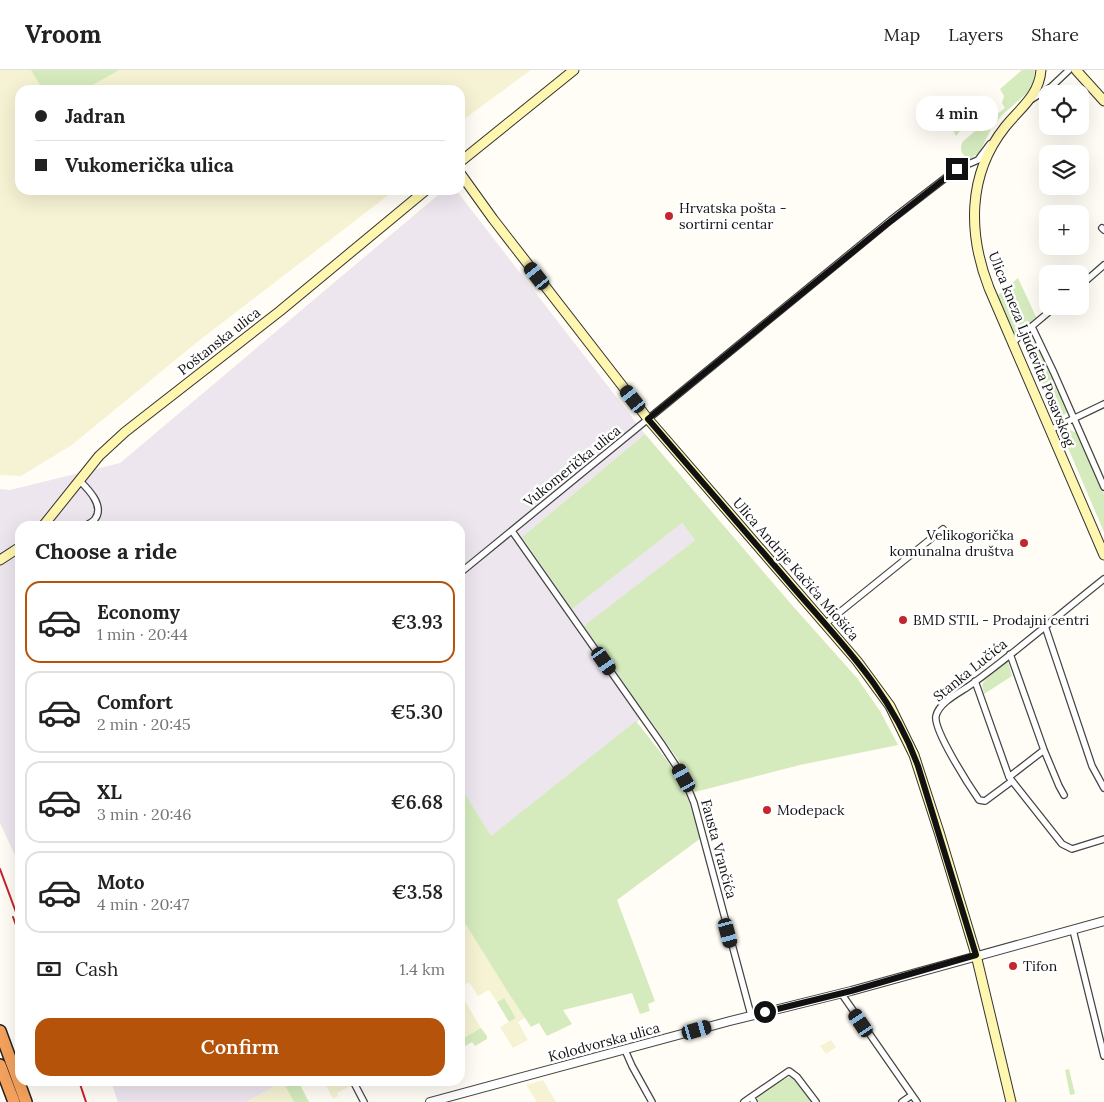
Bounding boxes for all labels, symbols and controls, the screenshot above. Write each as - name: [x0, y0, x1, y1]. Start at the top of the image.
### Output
- text: Vroom: [25, 19, 101, 50]
- text: Map: [884, 23, 920, 46]
- text: Layers: [948, 23, 1003, 46]
- text: Share: [1031, 23, 1079, 46]
- map controls: [1039, 85, 1089, 315]
- button: locate: [1039, 85, 1089, 135]
- callout: 4 min: [916, 97, 998, 132]
- text: 4 min: [936, 103, 978, 123]
- text: Jadran: [65, 104, 125, 128]
- button: layers: [1039, 145, 1089, 195]
- text: Vukomerička ulica: [65, 153, 234, 177]
- route end: [946, 158, 968, 180]
- place label: Hrvatska pošta - sortirni centar: [679, 199, 787, 233]
- button: +: [1039, 205, 1089, 255]
- marker: Hrvatska pošta - sortirni centar: [663, 210, 675, 222]
- street label: Ulica kneza Ljudevita Posavskog: [985, 249, 1080, 449]
- car: [521, 260, 552, 292]
- button: −: [1039, 265, 1089, 315]
- street label: Poštanska ulica: [174, 303, 264, 379]
- car: [617, 383, 648, 415]
- street label: Vukomerička ulica: [519, 421, 624, 511]
- street label: Ulica Andrije Kačića Miošića: [729, 494, 863, 644]
- place label: Velikogorička komunalna društva: [889, 526, 1014, 560]
- text: Choose a ride: [35, 537, 177, 565]
- marker: Velikogorička komunalna društva: [1018, 537, 1030, 549]
- icon: car: [37, 600, 82, 645]
- text: Economy: [97, 600, 180, 624]
- text: €3.93: [391, 610, 443, 634]
- place label: BMD STIL - Prodajni centri: [913, 611, 1089, 629]
- marker: BMD STIL - Prodajni centri: [897, 614, 909, 626]
- text: 1 min · 20:44: [97, 624, 188, 644]
- street label: Stanka Lučića: [929, 635, 1011, 705]
- car: [589, 644, 618, 678]
- icon: car: [37, 690, 82, 735]
- text: Comfort: [97, 690, 173, 714]
- text: €5.30: [391, 700, 443, 724]
- text: 2 min · 20:45: [97, 714, 191, 734]
- car: [670, 761, 697, 795]
- icon: car: [37, 780, 82, 825]
- text: XL: [97, 780, 122, 804]
- text: €6.68: [391, 790, 443, 814]
- street label: Fausta Vrančića: [697, 797, 741, 901]
- place label: Modepack: [777, 801, 845, 819]
- text: 3 min · 20:46: [97, 804, 192, 824]
- marker: Modepack: [761, 804, 773, 816]
- icon: car: [37, 870, 82, 915]
- text: Moto: [97, 870, 144, 894]
- text: €3.58: [392, 880, 443, 904]
- text: 4 min · 20:47: [97, 894, 189, 914]
- car: [716, 917, 739, 949]
- icon: cash: [35, 955, 63, 983]
- text: Cash: [75, 957, 118, 981]
- place label: Tifon: [1023, 957, 1058, 975]
- text: 1.4 km: [399, 959, 445, 979]
- marker: Tifon: [1007, 960, 1019, 972]
- route start: [754, 1001, 776, 1023]
- car: [846, 1006, 875, 1040]
- button: Confirm: [35, 1018, 445, 1076]
- street label: Kolodvorska ulica: [546, 1018, 662, 1066]
- car: [680, 1019, 713, 1041]

